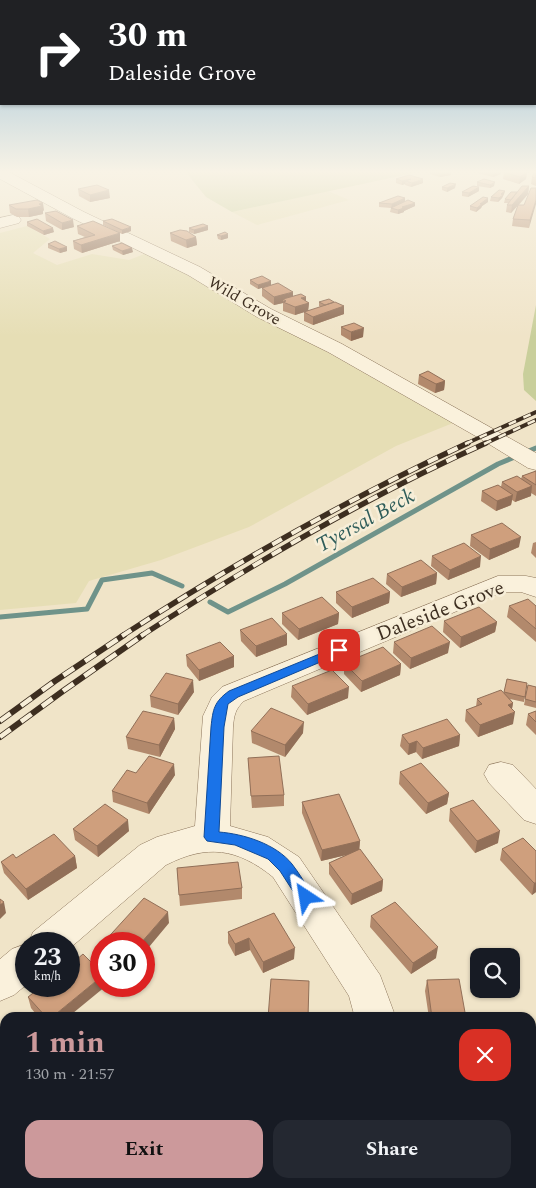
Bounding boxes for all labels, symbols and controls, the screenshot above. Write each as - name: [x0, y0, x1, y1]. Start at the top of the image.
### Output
- text: 30 m: [108, 9, 188, 62]
- icon: right: [25, 20, 90, 85]
- text: Daleside Grove: [108, 57, 256, 90]
- street label: Wild Grove: [203, 270, 286, 331]
- water label: Tyersal Beck: [310, 480, 421, 561]
- street label: Daleside Grove: [372, 573, 509, 649]
- pin: [318, 629, 360, 671]
- icon: arrive: [325, 636, 353, 664]
- position arrow: [279, 870, 331, 922]
- speed limit sign: 30: [90, 932, 155, 997]
- text: 23: [33, 939, 62, 977]
- map controls: [470, 948, 520, 998]
- button: search: [470, 948, 520, 998]
- text: km/h: [34, 967, 61, 986]
- text: 1 min: [25, 1020, 105, 1066]
- button: close: [459, 1029, 511, 1081]
- text: 130 m · 21:57: [25, 1062, 115, 1086]
- button: Exit: [25, 1120, 263, 1178]
- button: Share: [273, 1120, 511, 1178]

